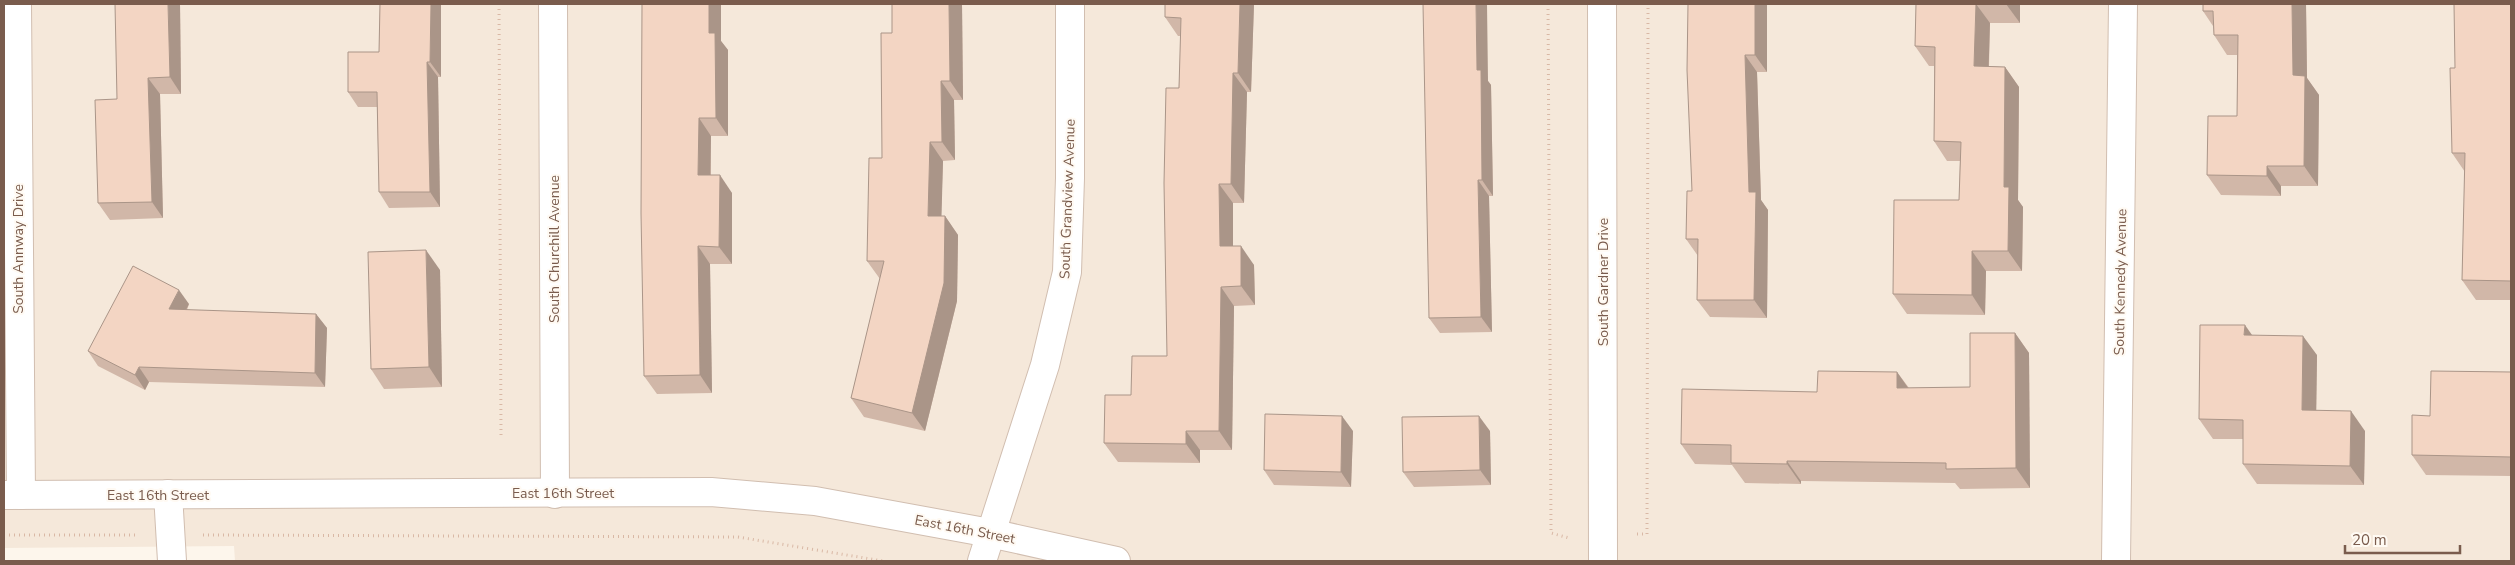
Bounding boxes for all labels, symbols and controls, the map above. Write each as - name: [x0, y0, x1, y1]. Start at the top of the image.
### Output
- street label: South Grandview Avenue: [1055, 119, 1080, 279]
- street label: South Churchill Avenue: [545, 175, 564, 323]
- street label: South Annway Drive: [9, 184, 28, 314]
- street label: South Kennedy Avenue: [2110, 209, 2131, 356]
- street label: South Gardner Drive: [1594, 218, 1613, 346]
- street label: East 16th Street: [512, 484, 614, 503]
- street label: East 16th Street: [107, 486, 209, 505]
- street label: East 16th Street: [913, 510, 1017, 549]
- scale bar: [2345, 522, 2460, 554]
- text: 20 m: [2352, 530, 2387, 550]

